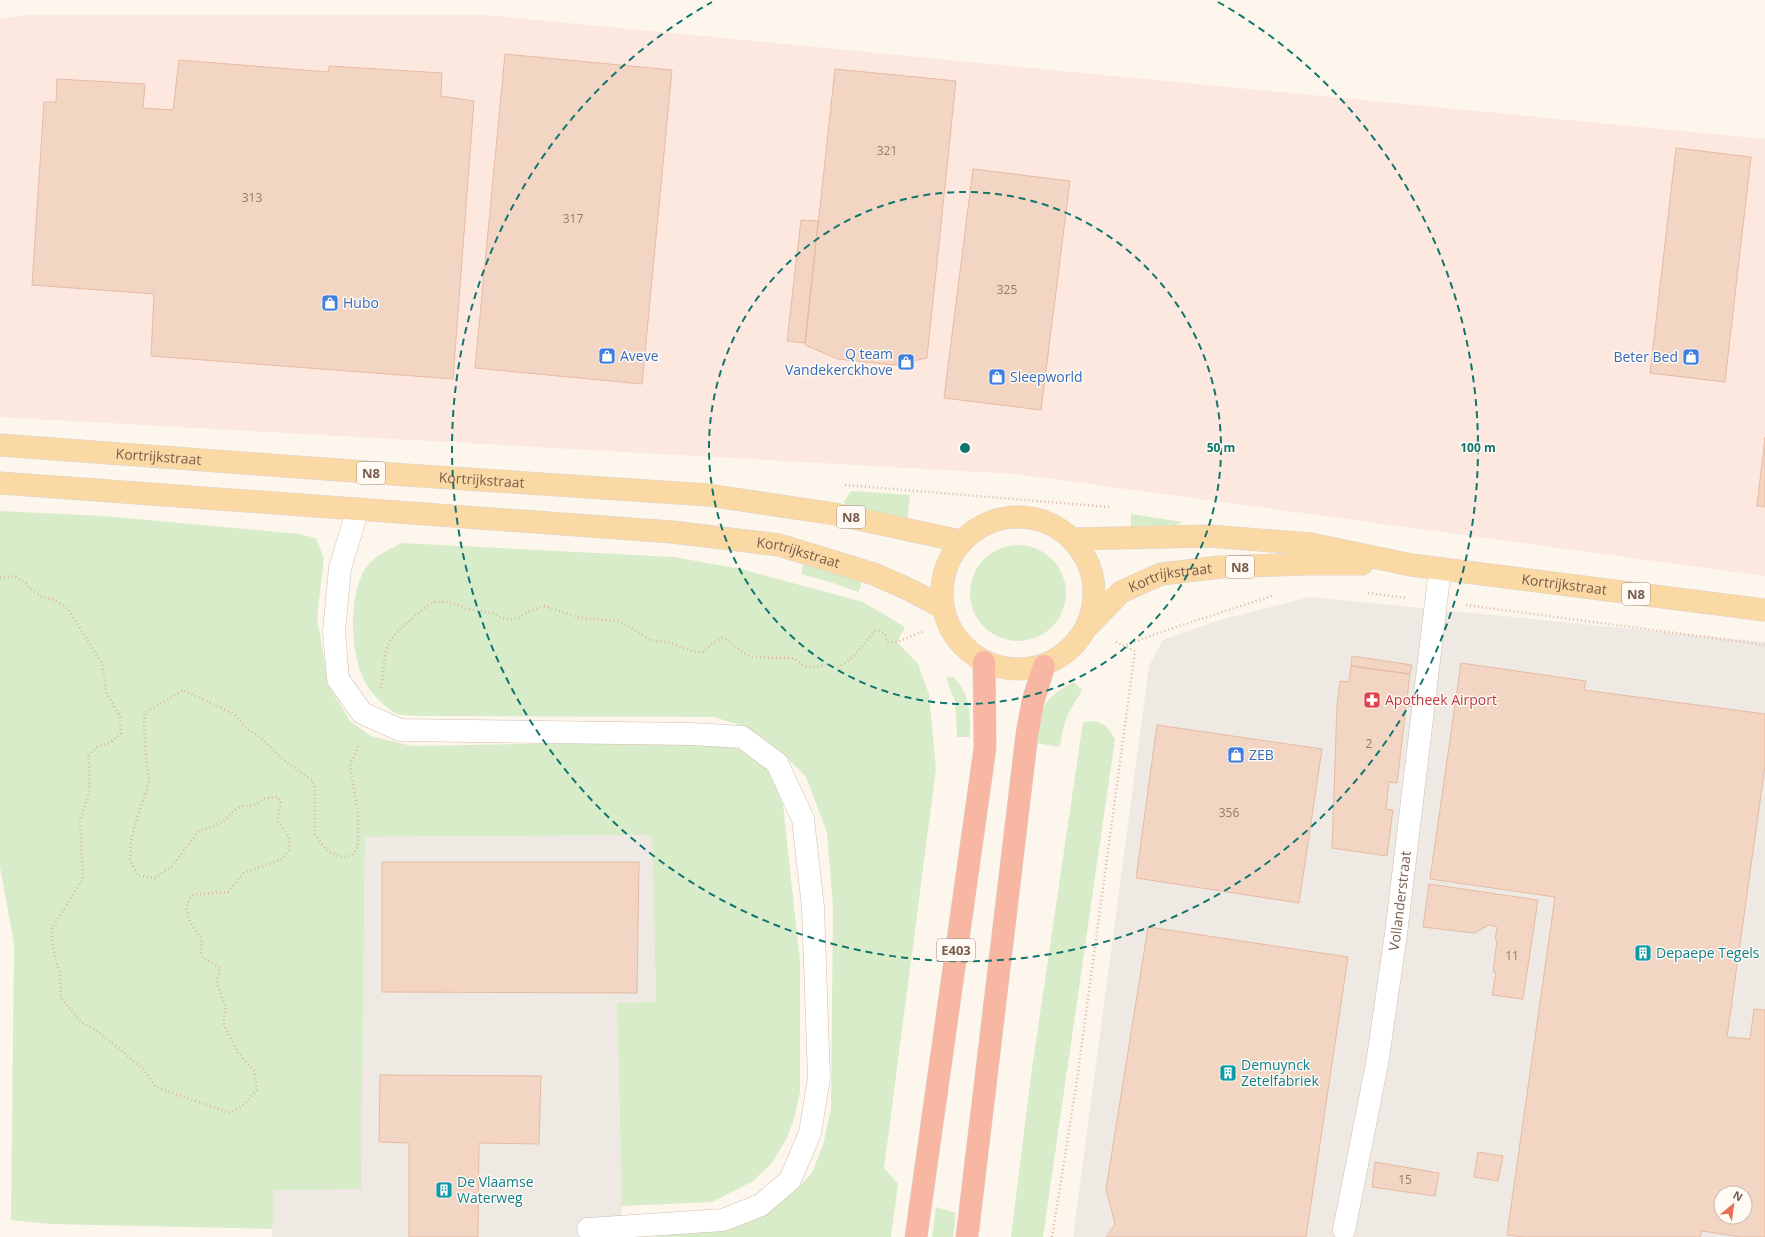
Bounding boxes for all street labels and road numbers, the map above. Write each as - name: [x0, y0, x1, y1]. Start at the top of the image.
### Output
- street label: Kortrijkstraat: [115, 444, 202, 469]
- road number: N8: [357, 462, 385, 484]
- street label: Kortrijkstraat: [438, 467, 525, 492]
- road number: N8: [837, 506, 865, 528]
- street label: Kortrijkstraat: [756, 532, 843, 572]
- road number: N8: [1226, 556, 1254, 578]
- street label: Kortrijkstraat: [1125, 558, 1213, 596]
- street label: Kortrijkstraat: [1521, 569, 1608, 599]
- road number: N8: [1622, 583, 1650, 605]
- street label: Vollanderstraat: [1384, 850, 1415, 952]
- road number: E403: [937, 939, 975, 961]

